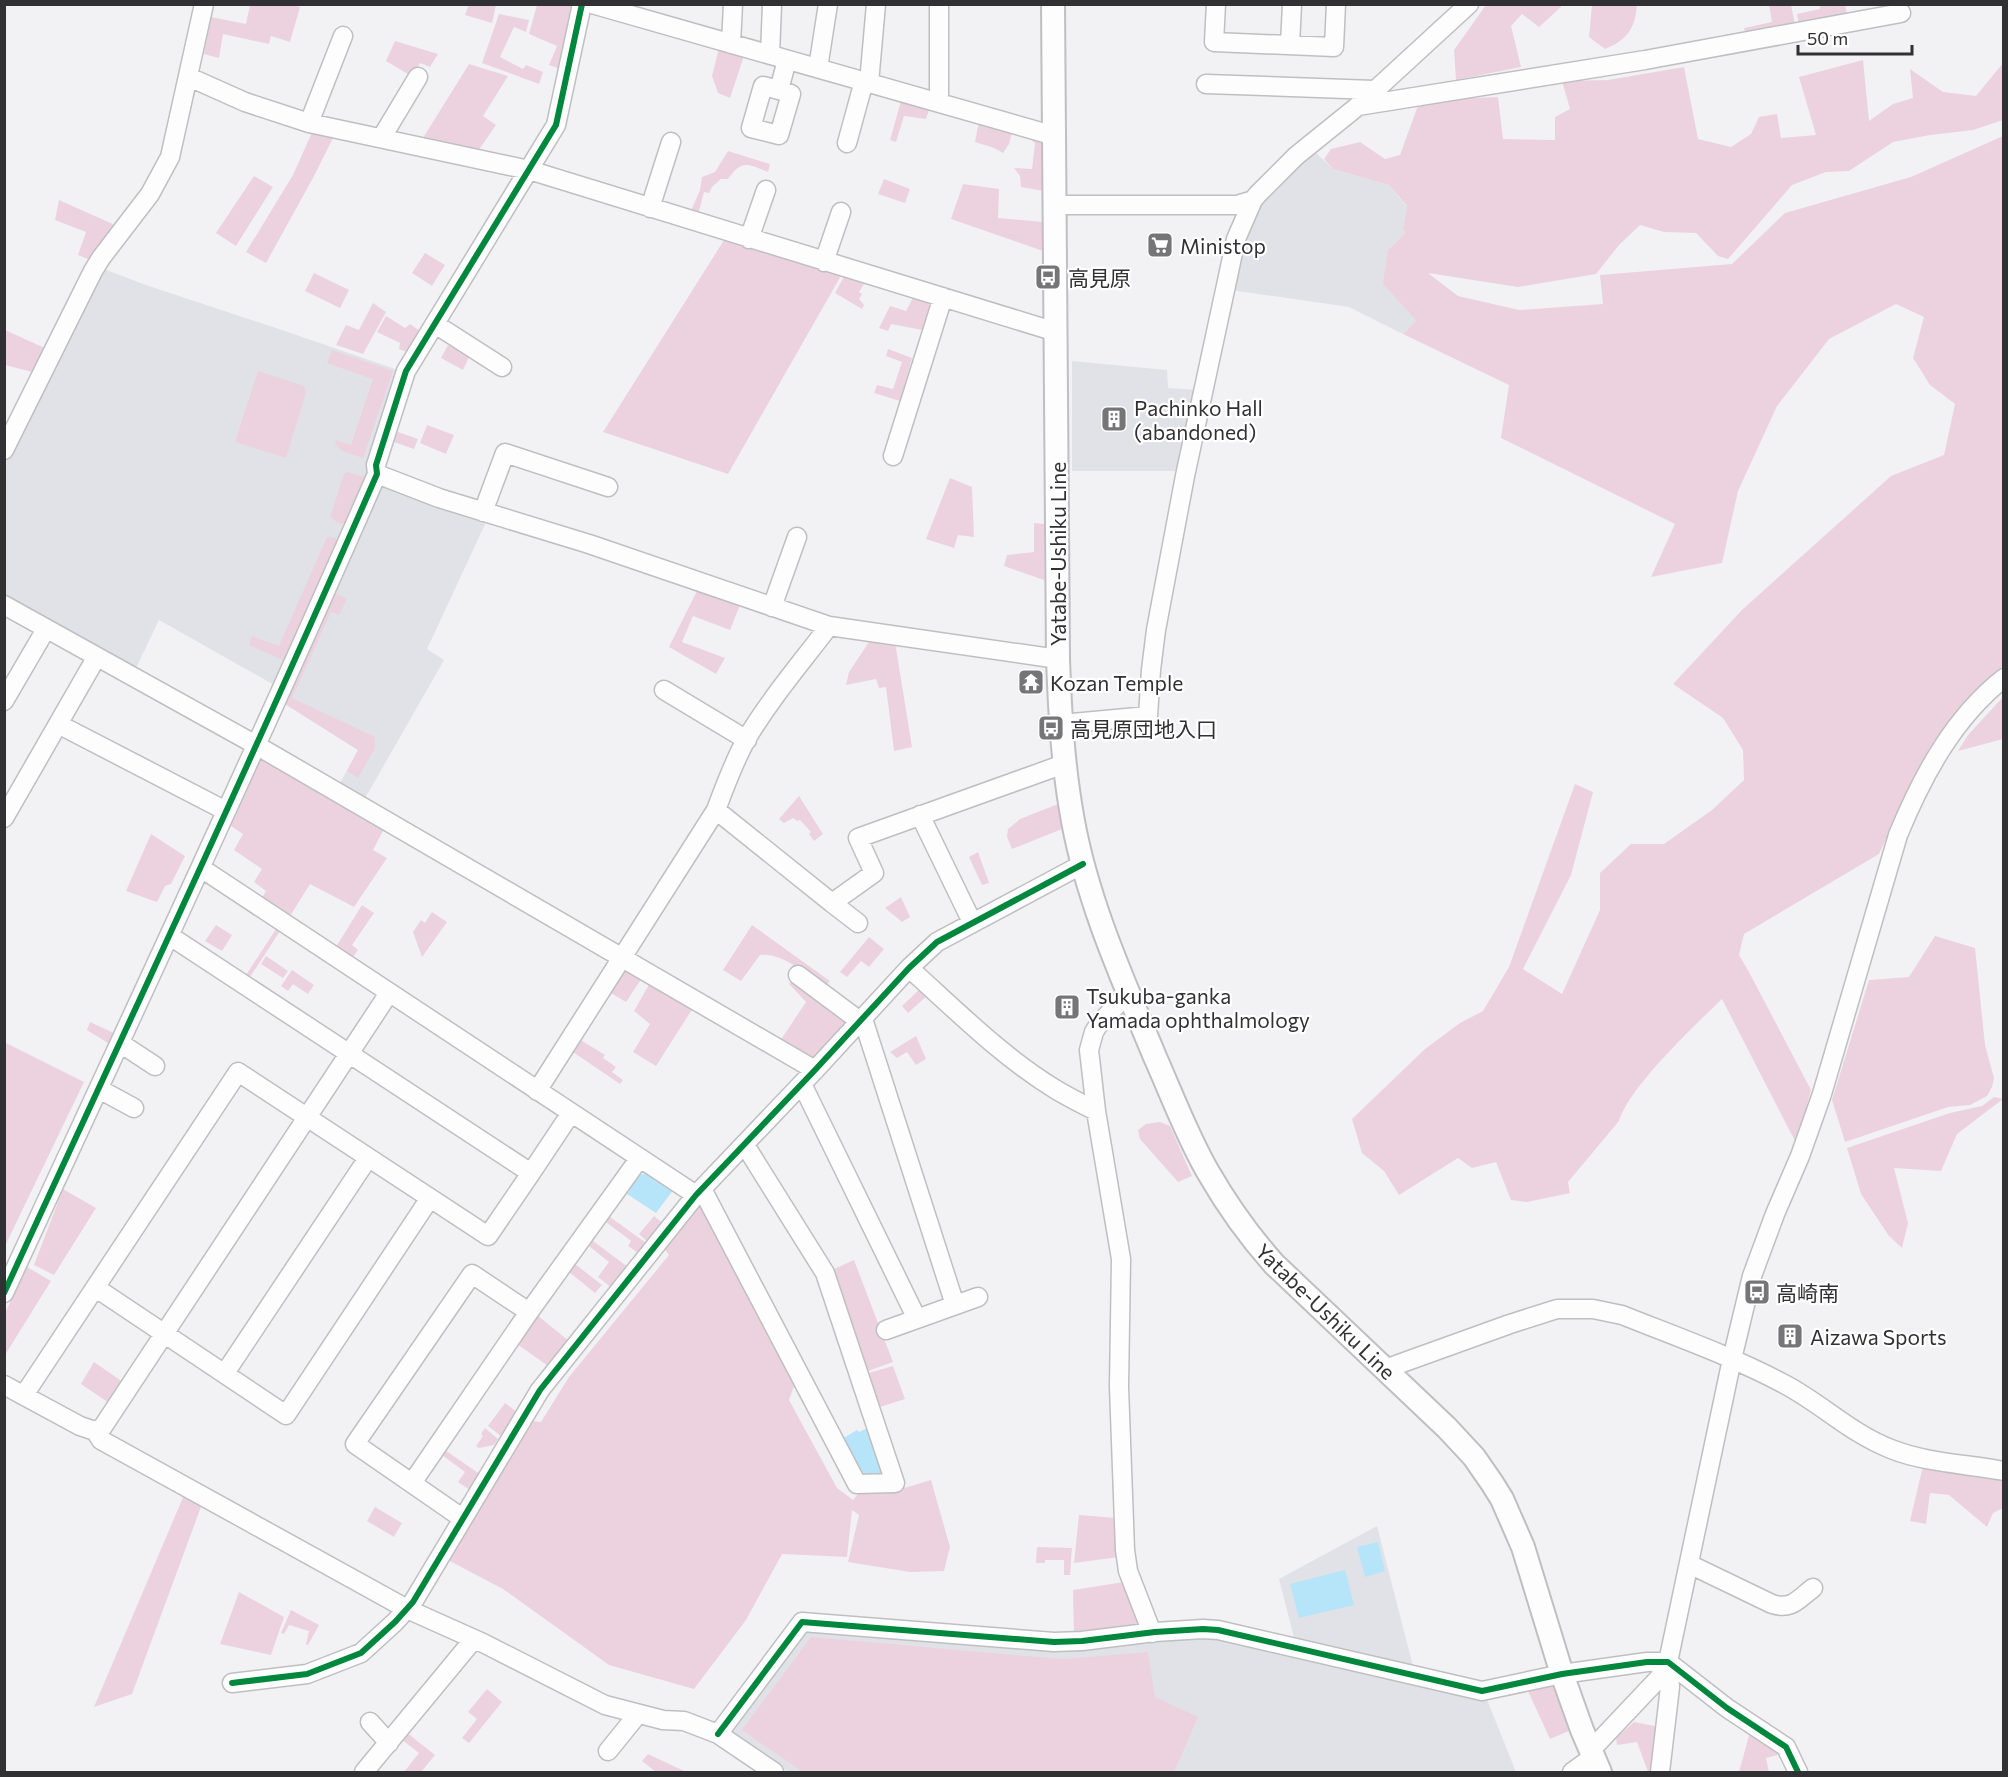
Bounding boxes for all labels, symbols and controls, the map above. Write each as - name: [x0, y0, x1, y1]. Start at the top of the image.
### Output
- scale bar: [1798, 18, 1912, 56]
- text: 50 m: [1807, 27, 1848, 49]
- supermarket icon: Ministop: [1145, 230, 1175, 260]
- place label: Ministop: [1180, 233, 1266, 258]
- bus stop icon: 高見原: [1033, 262, 1063, 292]
- place label: 高見原: [1068, 265, 1131, 290]
- place label: Pachinko Hall (abandoned): [1134, 395, 1263, 444]
- building icon: Pachinko Hall (abandoned): [1099, 404, 1129, 434]
- street label: Yatabe-Ushiku Line: [1045, 462, 1070, 646]
- temple icon: Kozan Temple: [1016, 667, 1046, 697]
- place label: Kozan Temple: [1050, 670, 1183, 695]
- bus stop icon: 高見原団地入口: [1036, 713, 1066, 743]
- place label: 高見原団地入口: [1070, 716, 1217, 741]
- place label: Tsukuba-ganka Yamada ophthalmology: [1086, 983, 1310, 1032]
- building icon: Tsukuba-ganka Yamada ophthalmology: [1052, 992, 1082, 1022]
- street label: Yatabe-Ushiku Line: [1251, 1238, 1401, 1384]
- bus stop icon: 高崎南: [1742, 1277, 1772, 1307]
- place label: 高崎南: [1776, 1280, 1839, 1305]
- building icon: Aizawa Sports: [1775, 1321, 1805, 1351]
- place label: Aizawa Sports: [1810, 1324, 1947, 1349]

